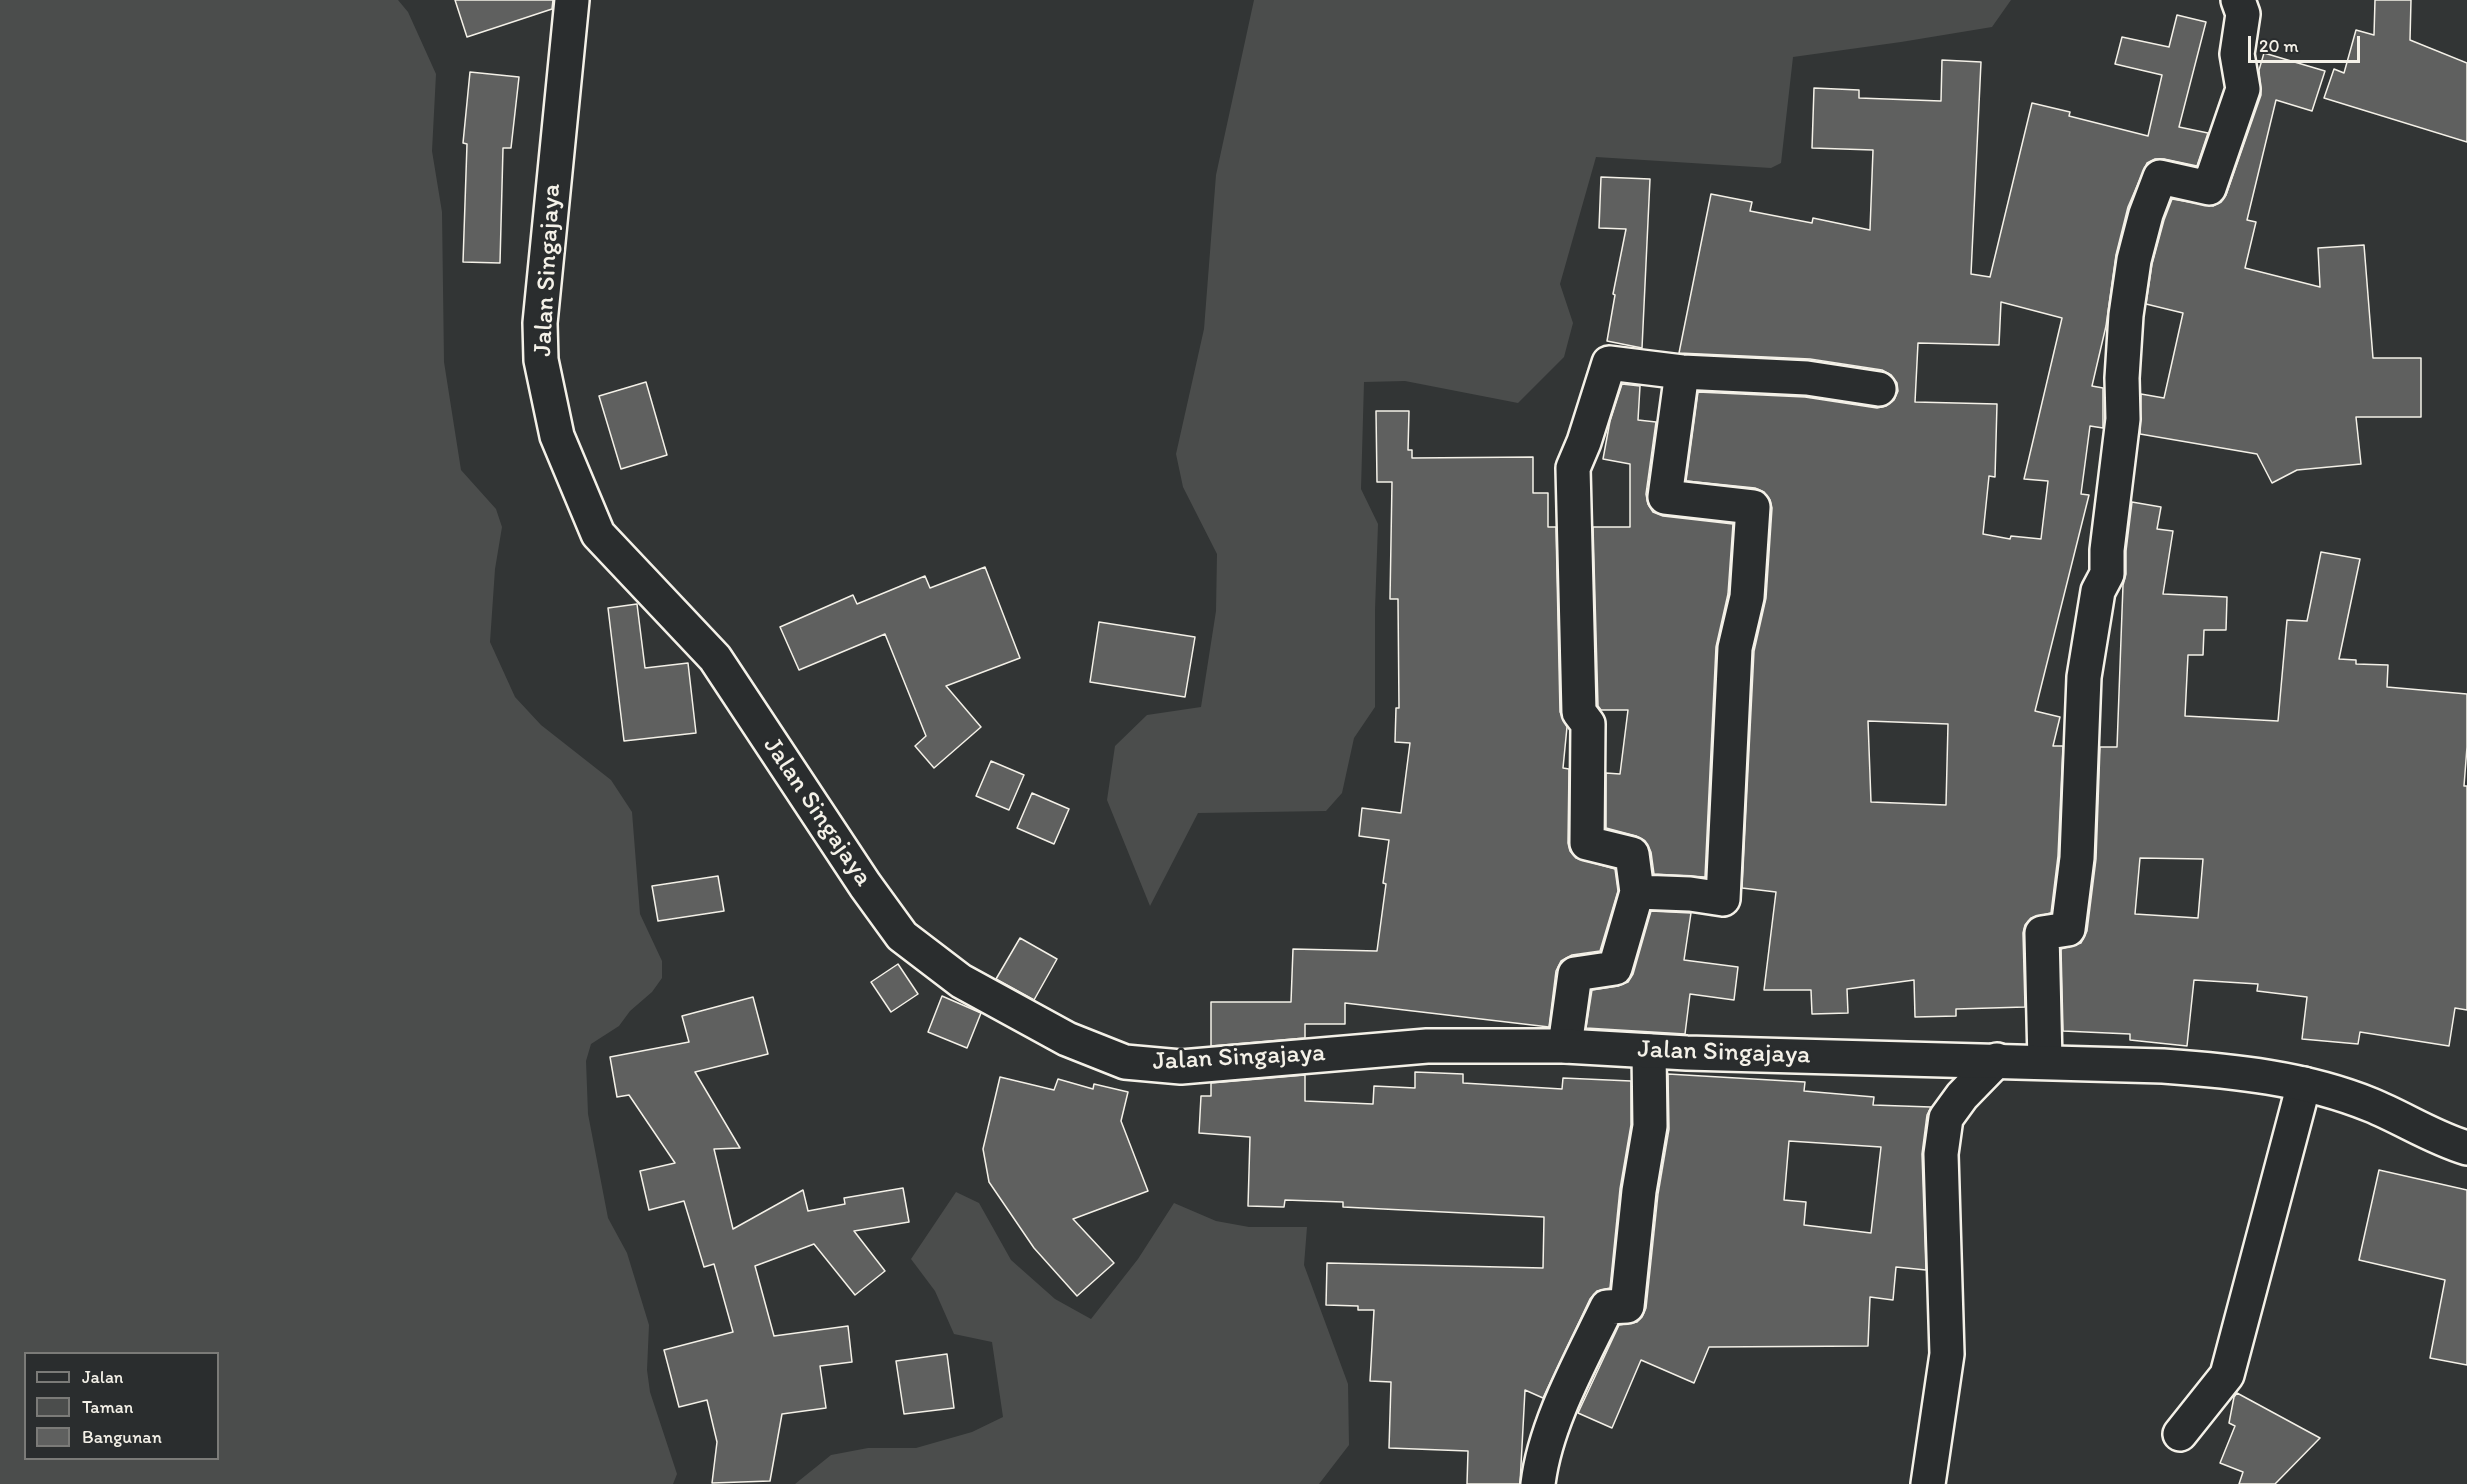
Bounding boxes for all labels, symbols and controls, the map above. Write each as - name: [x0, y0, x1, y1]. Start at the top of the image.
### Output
- scale bar: [2251, 24, 2364, 62]
- text: 20 m: [2259, 35, 2299, 57]
- street label: Jalan Singajaya: [528, 183, 568, 357]
- street label: Jalan Singajaya: [756, 732, 878, 892]
- street label: Jalan Singajaya: [1637, 1034, 1811, 1072]
- street label: Jalan Singajaya: [1152, 1038, 1326, 1078]
- legend: [24, 1352, 219, 1460]
- text: Jalan: [82, 1366, 123, 1388]
- text: Taman: [82, 1396, 133, 1418]
- text: Bangunan: [82, 1426, 162, 1448]

